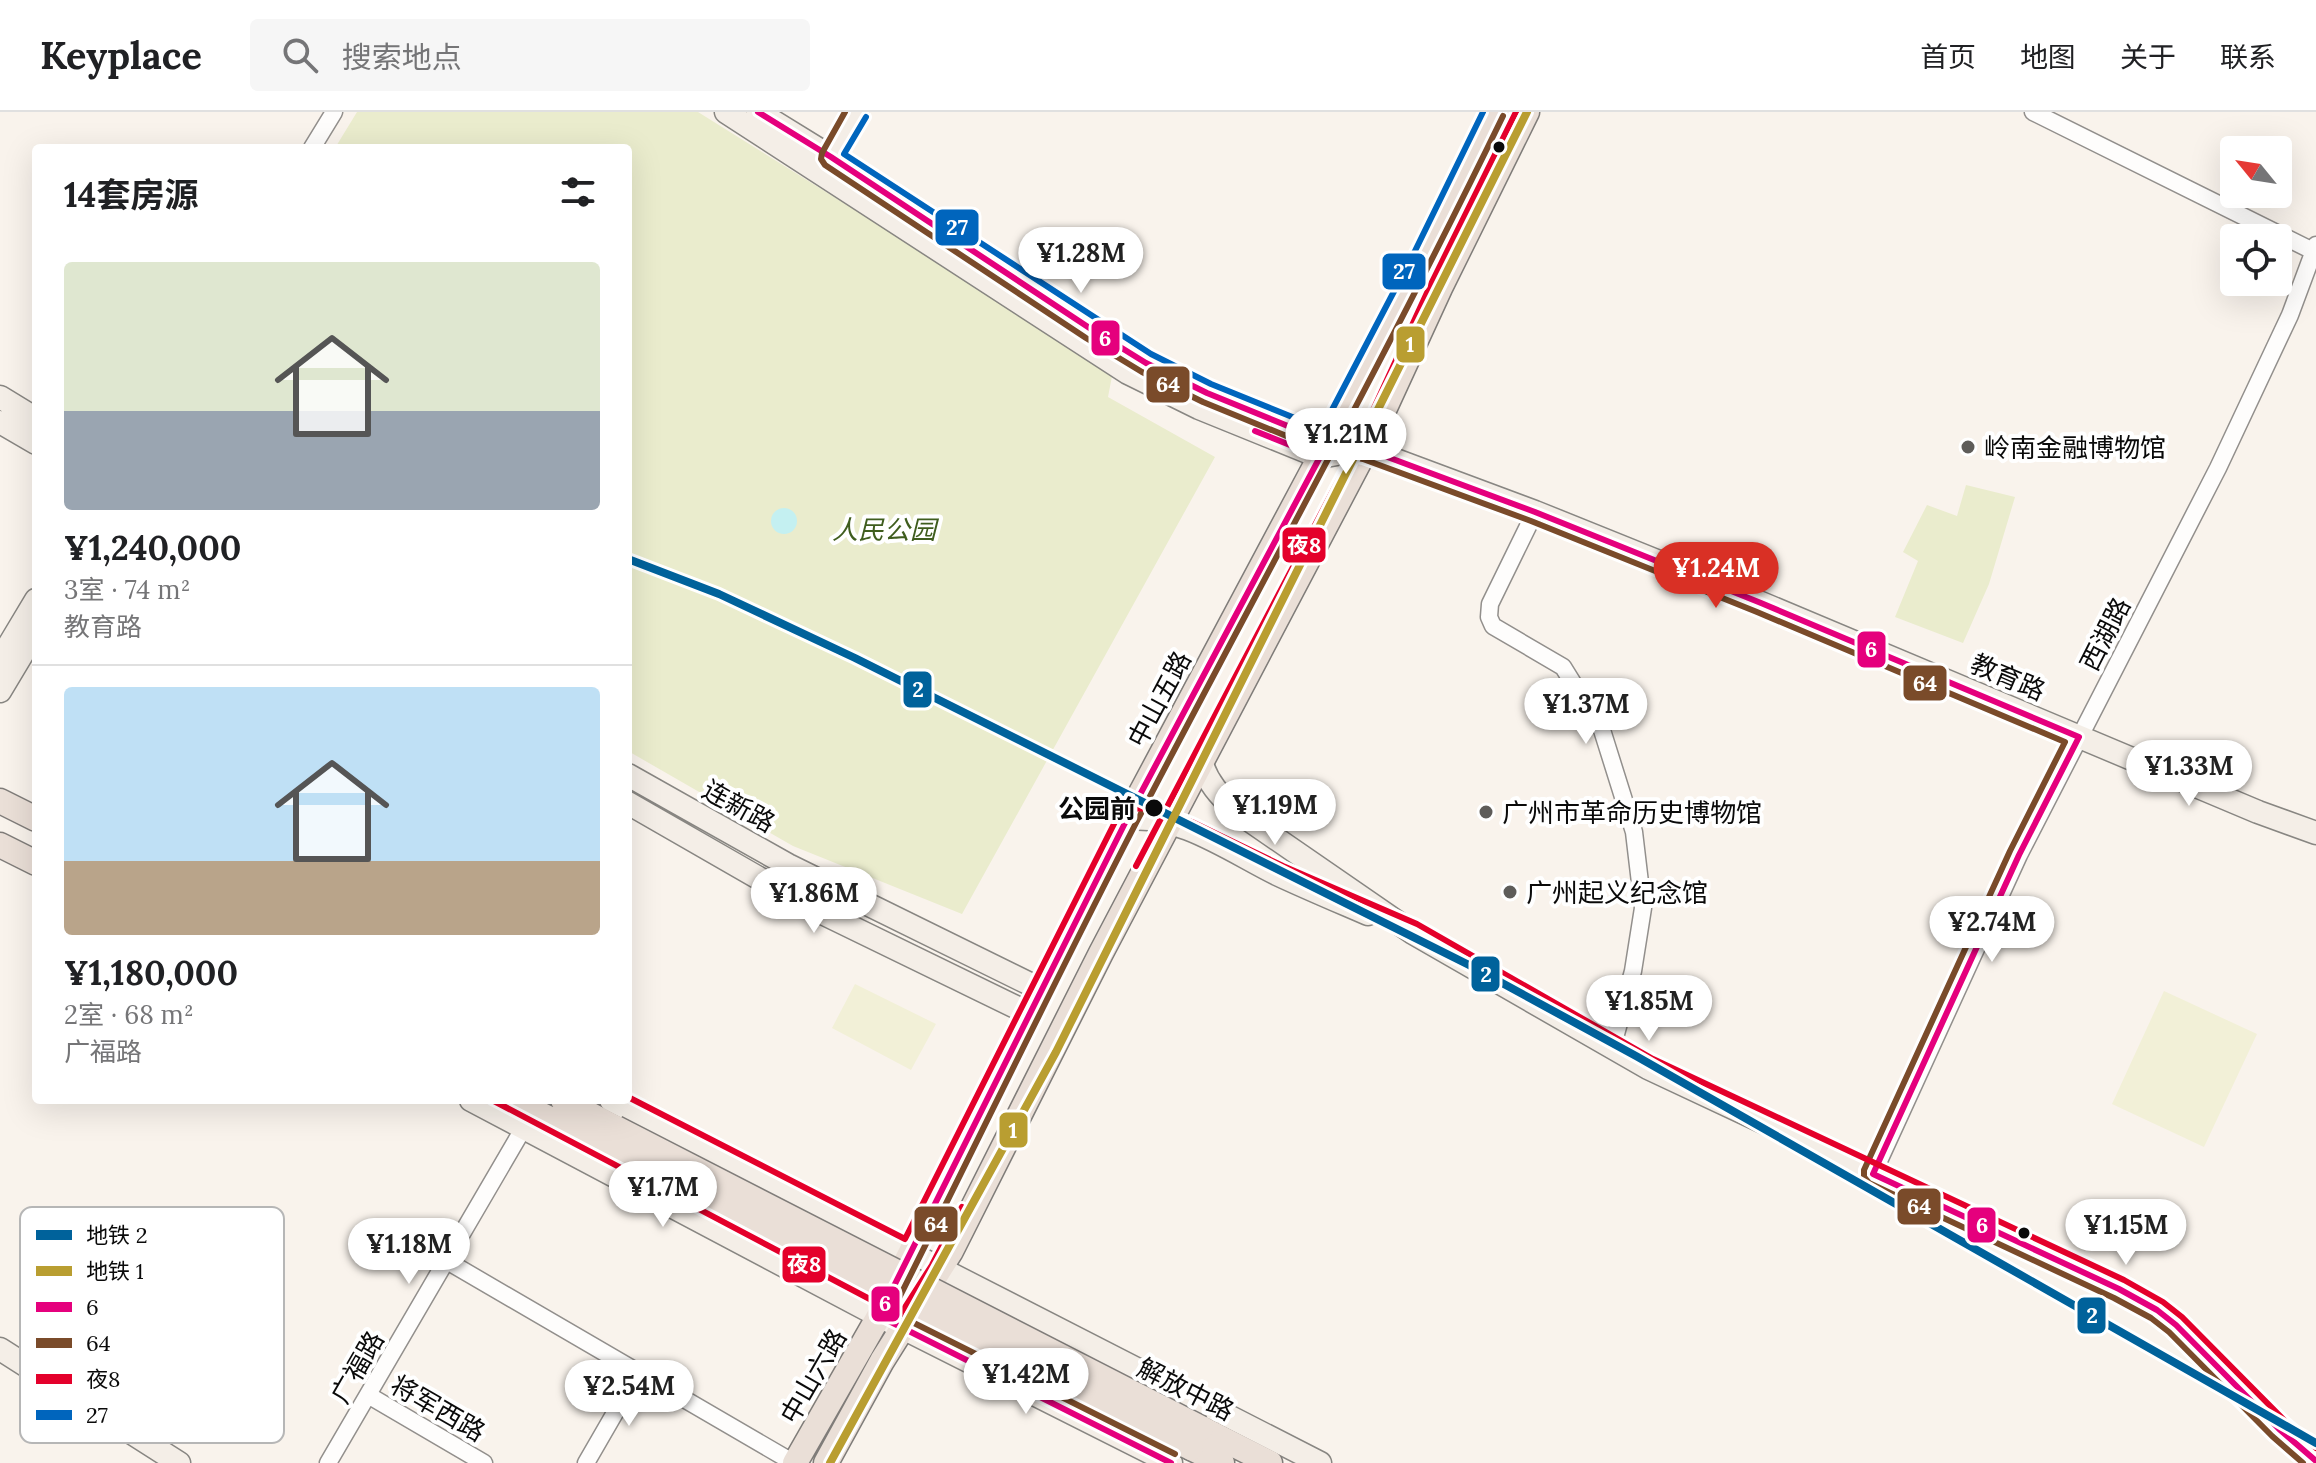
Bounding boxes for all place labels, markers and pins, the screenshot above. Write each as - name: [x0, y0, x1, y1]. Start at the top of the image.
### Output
- unlabelled marker: [1491, 139, 1507, 155]
- pin: ¥1.28M: [1016, 227, 1146, 295]
- pin: ¥1.21M: [1281, 408, 1411, 476]
- place label: 岭南金融博物馆: [1984, 431, 2166, 464]
- marker: 岭南金融博物馆: [1959, 438, 1977, 456]
- pin: ¥1.24M: [1651, 542, 1781, 610]
- pin: ¥1.37M: [1521, 678, 1651, 746]
- pin: ¥1.33M: [2124, 740, 2254, 808]
- pin: ¥1.19M: [1210, 779, 1340, 847]
- place label: 公园前: [1058, 792, 1136, 825]
- place label: 广州市革命历史博物馆: [1502, 796, 1762, 829]
- marker: 公园前: [1143, 797, 1165, 819]
- marker: 广州市革命历史博物馆: [1477, 803, 1495, 821]
- pin: ¥1.86M: [749, 867, 879, 935]
- place label: 广州起义纪念馆: [1526, 876, 1708, 909]
- marker: 广州起义纪念馆: [1501, 883, 1519, 901]
- pin: ¥2.74M: [1927, 896, 2057, 964]
- pin: ¥1.85M: [1584, 975, 1714, 1043]
- pin: ¥1.7M: [607, 1161, 719, 1229]
- pin: ¥1.15M: [2061, 1199, 2191, 1267]
- pin: ¥1.18M: [344, 1218, 474, 1286]
- unlabelled marker: [2016, 1225, 2032, 1241]
- pin: ¥1.42M: [961, 1348, 1091, 1416]
- pin: ¥2.54M: [564, 1360, 694, 1428]

